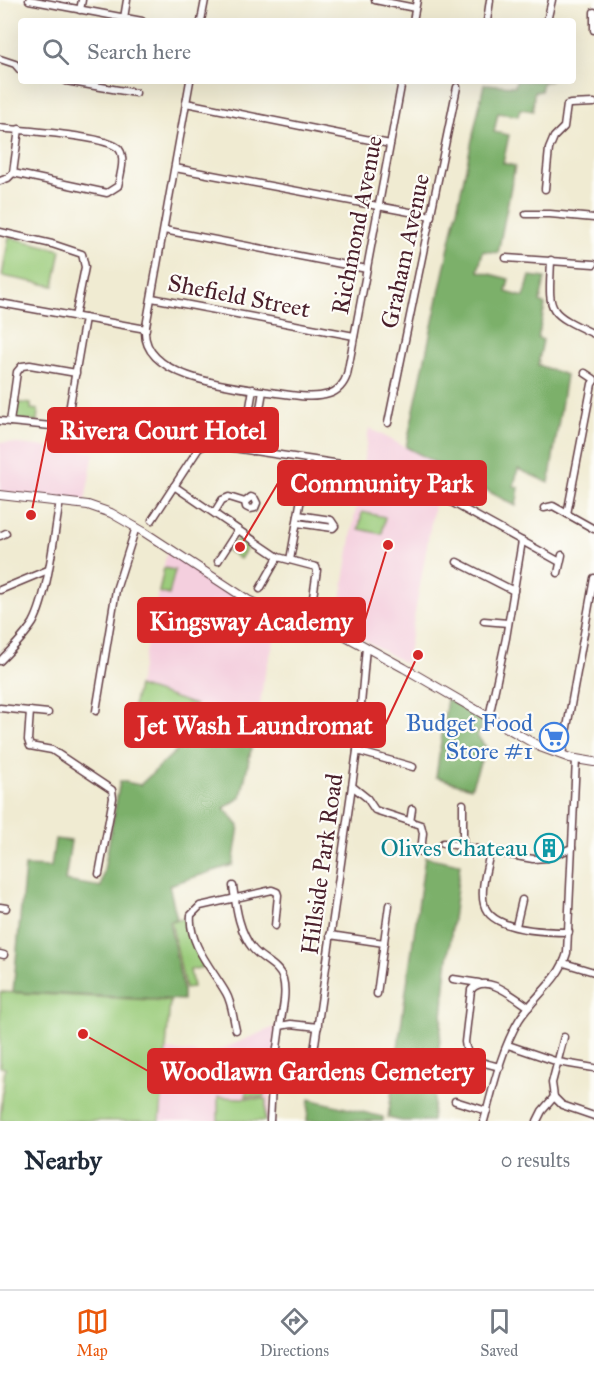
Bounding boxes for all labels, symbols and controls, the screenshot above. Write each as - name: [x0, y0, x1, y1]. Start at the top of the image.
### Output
- search box: [18, 18, 576, 84]
- icon: search: [39, 35, 72, 68]
- text: Search here: [87, 38, 191, 65]
- street label: Richmond Avenue: [325, 133, 389, 317]
- street label: Graham Avenue: [374, 171, 436, 331]
- street label: Shefield Street: [165, 268, 313, 325]
- callout: Rivera Court Hotel: [48, 408, 278, 452]
- text: Rivera Court Hotel: [60, 414, 267, 446]
- callout: Community Park: [278, 461, 486, 505]
- text: Community Park: [290, 467, 475, 499]
- callout: Kingsway Academy: [138, 598, 365, 642]
- text: Kingsway Academy: [149, 605, 355, 638]
- callout: Jet Wash Laundromat: [125, 703, 385, 747]
- place label: Budget Food Store #1: [406, 708, 533, 766]
- text: Jet Wash Laundromat: [134, 709, 374, 742]
- supermarket icon: Budget Food Store #1: [538, 721, 570, 753]
- street label: Hillside Park Road: [294, 772, 350, 956]
- building icon: Olives Chateau: [533, 832, 565, 864]
- place label: Olives Chateau: [380, 833, 528, 863]
- callout: Woodlawn Gardens Cemetery: [148, 1049, 485, 1093]
- text: Woodlawn Gardens Cemetery: [160, 1055, 476, 1087]
- text: Nearby: [24, 1144, 102, 1176]
- text: 0 results: [501, 1148, 570, 1172]
- tab: Map: [76, 1305, 109, 1360]
- tab: Directions: [260, 1305, 329, 1360]
- tab: Saved: [480, 1305, 518, 1360]

